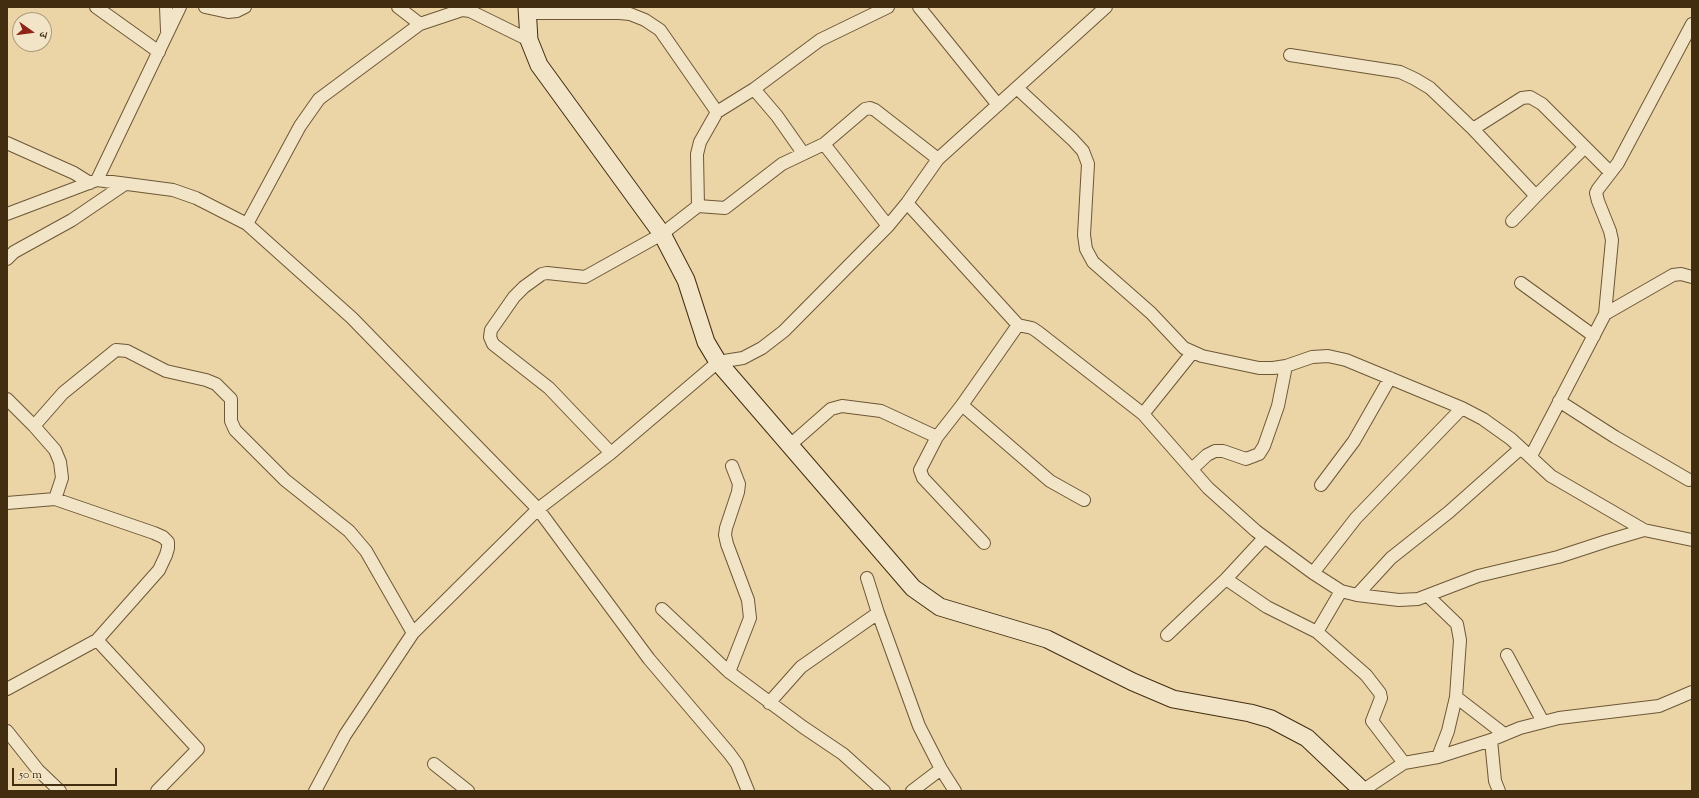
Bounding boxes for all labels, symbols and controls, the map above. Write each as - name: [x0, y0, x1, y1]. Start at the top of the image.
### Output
- north arrow: [12, 12, 52, 52]
- text: उ: [34, 30, 51, 39]
- scale bar: [14, 760, 119, 786]
- text: 50 m: [19, 766, 42, 784]

